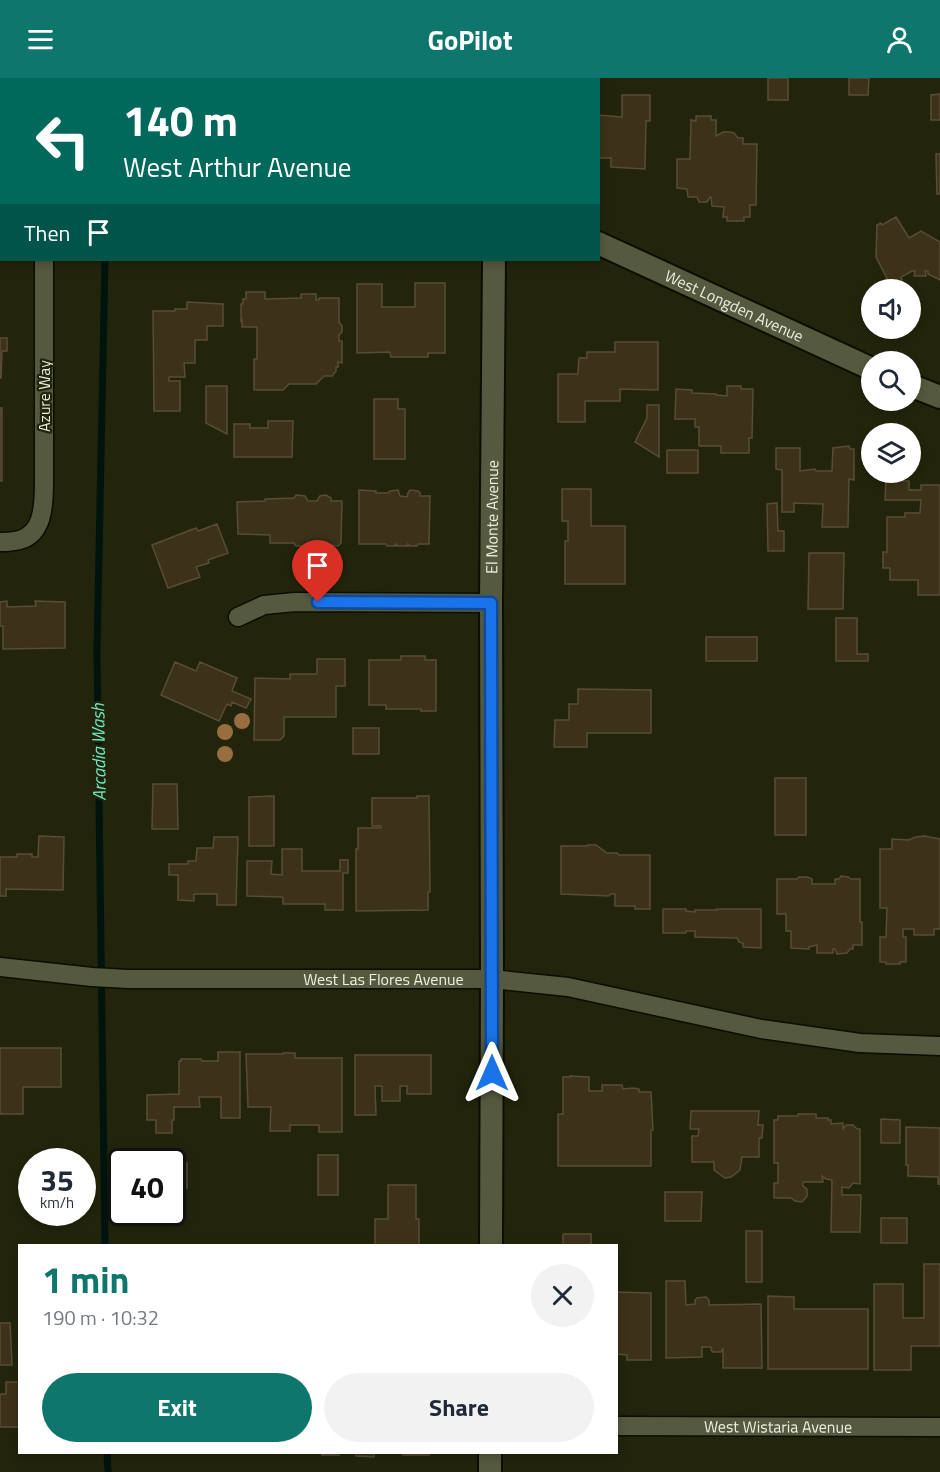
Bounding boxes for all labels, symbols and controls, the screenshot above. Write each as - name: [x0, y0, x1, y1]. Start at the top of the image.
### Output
- text: GoPilot: [427, 19, 513, 60]
- icon: menu: [24, 23, 57, 56]
- icon: person: [883, 23, 916, 56]
- text: 140 m: [123, 88, 238, 152]
- icon: left: [24, 102, 102, 180]
- text: West Arthur Avenue: [123, 146, 351, 187]
- text: Then: [24, 216, 70, 250]
- icon: arrive: [82, 216, 115, 249]
- street label: West Longden Avenue: [661, 263, 808, 348]
- map controls: [861, 279, 921, 483]
- button: sound: [861, 279, 921, 339]
- button: search: [861, 351, 921, 411]
- street label: Azure Way: [32, 360, 56, 432]
- button: layers: [861, 423, 921, 483]
- street label: El Monte Avenue: [479, 460, 504, 574]
- pin: [292, 540, 343, 602]
- icon: arrive: [301, 549, 334, 582]
- water label: Arcadia Wash: [84, 702, 113, 801]
- street label: West Las Flores Avenue: [303, 967, 464, 991]
- position arrow: [460, 1041, 524, 1105]
- speed limit sign: 40: [108, 1148, 186, 1226]
- text: 35: [40, 1157, 74, 1203]
- text: km/h: [40, 1191, 74, 1214]
- text: 1 min: [42, 1252, 129, 1307]
- button: close: [531, 1264, 594, 1327]
- text: 190 m · 10:32: [42, 1302, 159, 1333]
- button: Exit: [42, 1373, 312, 1442]
- button: Share: [324, 1373, 594, 1442]
- street label: West Wistaria Avenue: [704, 1414, 852, 1439]

